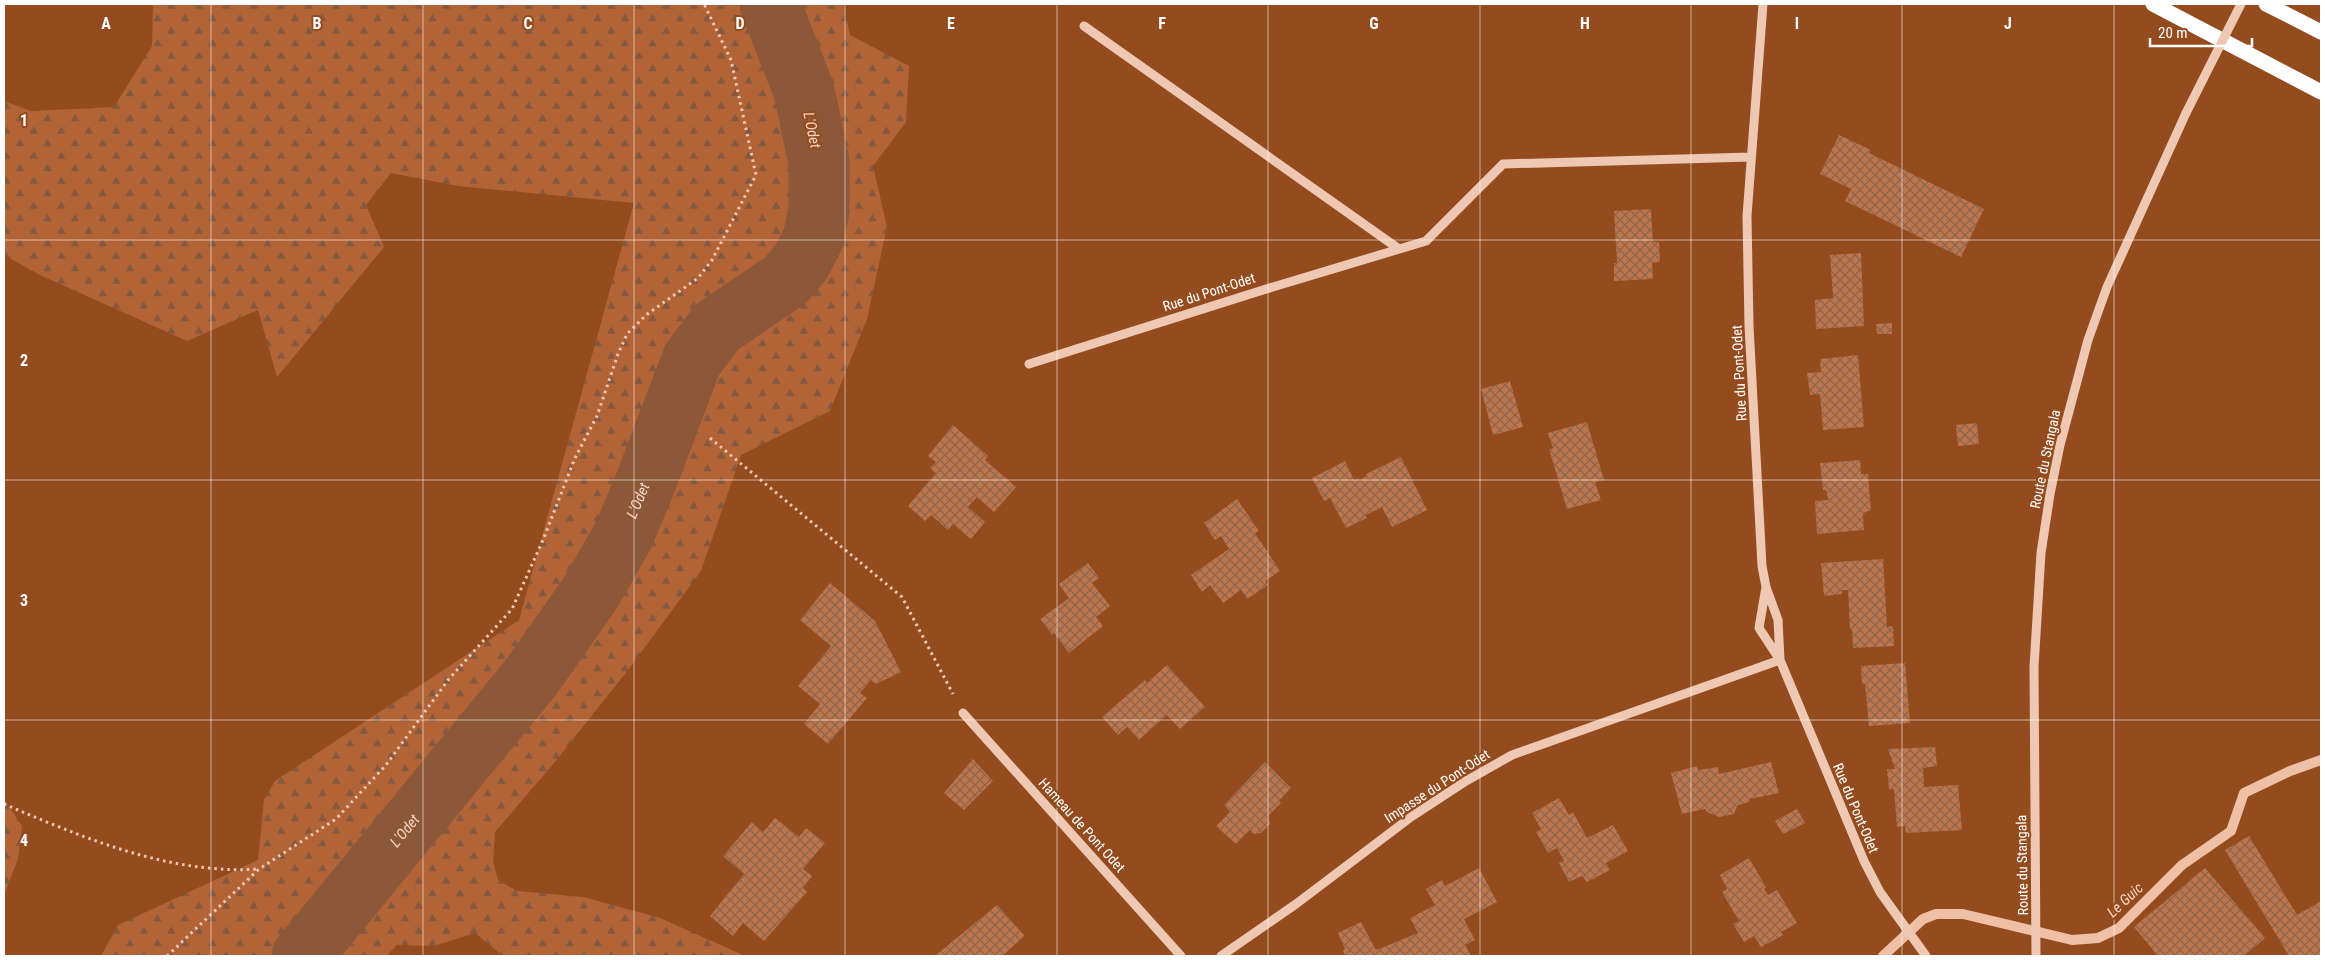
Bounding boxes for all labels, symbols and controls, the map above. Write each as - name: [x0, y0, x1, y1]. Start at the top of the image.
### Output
- text: A: [101, 14, 111, 33]
- text: B: [313, 14, 322, 33]
- text: C: [523, 14, 533, 33]
- text: D: [735, 14, 745, 33]
- text: E: [947, 14, 955, 33]
- text: F: [1158, 14, 1166, 33]
- text: G: [1369, 14, 1379, 33]
- text: H: [1580, 14, 1590, 33]
- text: I: [1795, 14, 1799, 33]
- text: J: [2004, 14, 2012, 33]
- scale bar: [2150, 15, 2252, 47]
- text: 20 m: [2158, 24, 2188, 42]
- water label: L'Odet: [799, 110, 825, 150]
- text: 1: [20, 111, 28, 130]
- street label: Rue du Pont-Odet: [1161, 270, 1257, 314]
- street label: Rue du Pont-Odet: [1728, 325, 1750, 421]
- text: 2: [20, 351, 28, 370]
- street label: Route du Stangala: [2027, 408, 2063, 510]
- water label: L'Odet: [623, 480, 654, 521]
- text: 3: [20, 591, 28, 610]
- street label: Impasse du Pont-Odet: [1381, 746, 1493, 826]
- street label: Rue du Pont-Odet: [1830, 761, 1882, 855]
- street label: Hameau de Pont Odet: [1036, 775, 1128, 875]
- water label: L'Odet: [386, 810, 424, 851]
- street label: Route du Stangala: [2013, 815, 2031, 915]
- text: 4: [20, 831, 28, 850]
- water label: Le Guic: [2103, 879, 2147, 921]

